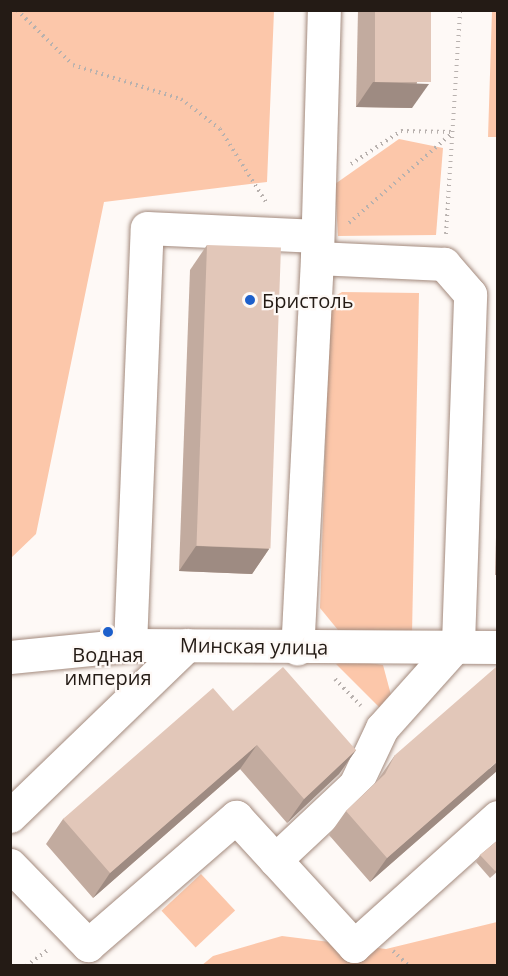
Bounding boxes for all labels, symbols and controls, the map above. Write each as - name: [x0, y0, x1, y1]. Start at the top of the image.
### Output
- place label: Бристоль: [262, 288, 353, 312]
- marker: Бристоль: [243, 293, 257, 307]
- marker: Водная империя: [101, 625, 115, 639]
- street label: Минская улица: [180, 633, 328, 659]
- place label: Водная империя: [64, 642, 152, 689]

